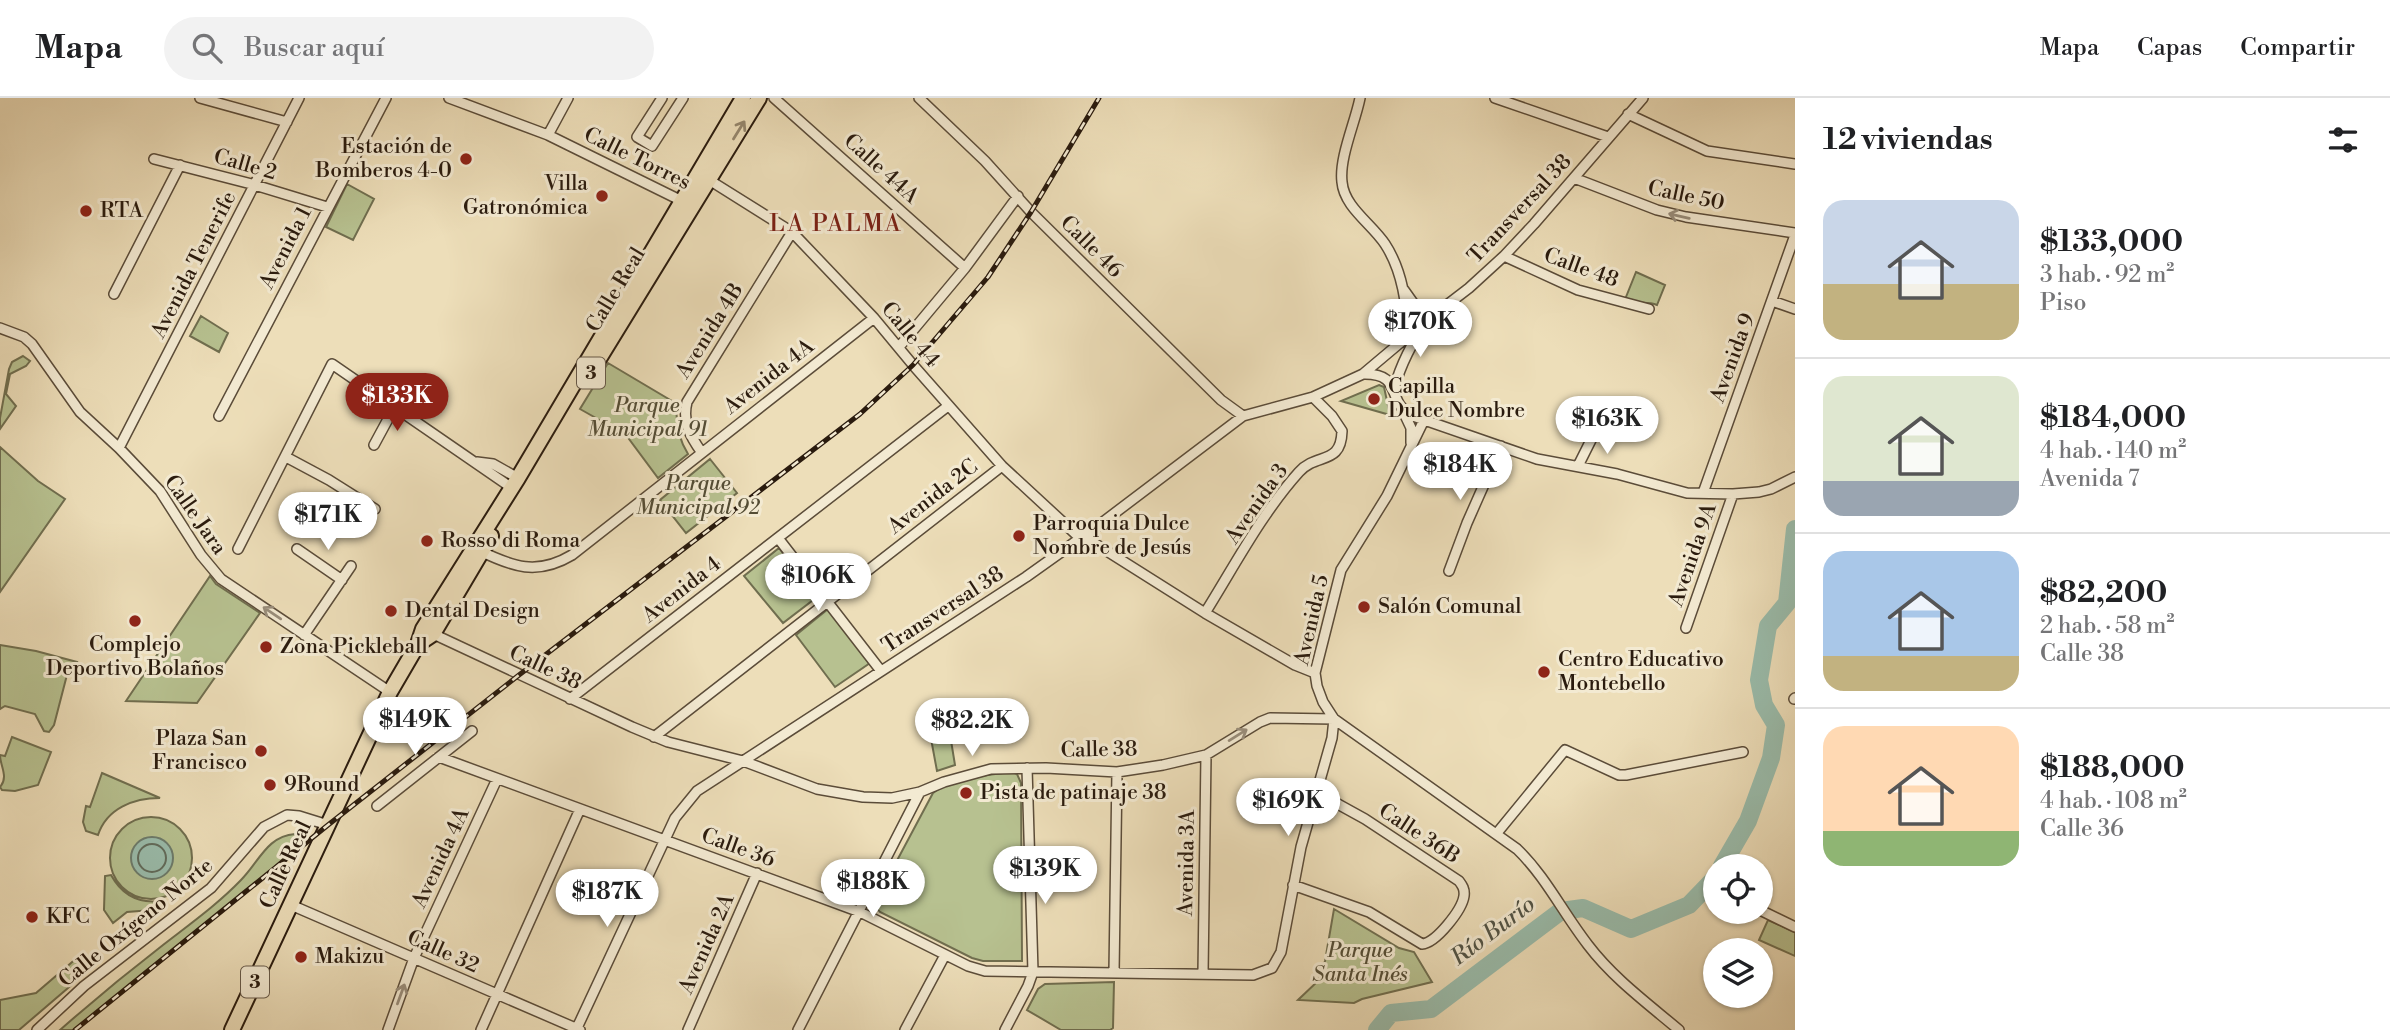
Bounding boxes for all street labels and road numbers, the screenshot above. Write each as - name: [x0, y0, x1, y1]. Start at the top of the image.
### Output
- street label: Calle Torres: [579, 122, 695, 196]
- street label: Calle 44A: [838, 128, 924, 210]
- street label: Calle 2: [210, 144, 280, 186]
- street label: Transversal 38: [1463, 149, 1577, 269]
- street label: Calle 50: [1645, 175, 1727, 217]
- street label: Avenida Tenerife: [145, 187, 242, 344]
- street label: Avenida 1: [254, 202, 318, 295]
- street label: Calle 46: [1054, 210, 1128, 284]
- street label: Calle 48: [1540, 242, 1622, 294]
- street label: Calle Real: [581, 243, 651, 337]
- street label: Avenida 4B: [670, 278, 750, 384]
- street label: Calle 44: [875, 297, 945, 373]
- street label: Avenida 9: [1705, 310, 1761, 407]
- street label: Avenida 4A: [718, 333, 820, 421]
- road number: 3: [577, 358, 605, 388]
- street label: Avenida 2C: [882, 454, 983, 541]
- street label: Avenida 3: [1219, 459, 1294, 550]
- street label: Calle Jara: [158, 470, 232, 560]
- street label: Avenida 9A: [1663, 499, 1723, 611]
- street label: Avenida 4: [637, 551, 727, 629]
- street label: Transversal 38: [877, 561, 1009, 659]
- street label: Avenida 5: [1289, 572, 1335, 669]
- street label: Calle 38: [505, 640, 585, 696]
- street label: Calle 38: [1060, 736, 1138, 764]
- street label: Calle 36B: [1374, 798, 1464, 870]
- street label: Avenida 4A: [406, 803, 476, 913]
- street label: Avenida 3A: [1173, 809, 1201, 917]
- street label: Calle Real: [254, 817, 318, 913]
- street label: Calle 36: [698, 823, 779, 873]
- street label: Calle Oxígeno Norte: [54, 853, 218, 993]
- street label: Avenida 2A: [673, 889, 741, 999]
- street label: Calle 32: [403, 925, 483, 979]
- road number: 3: [241, 967, 269, 998]

